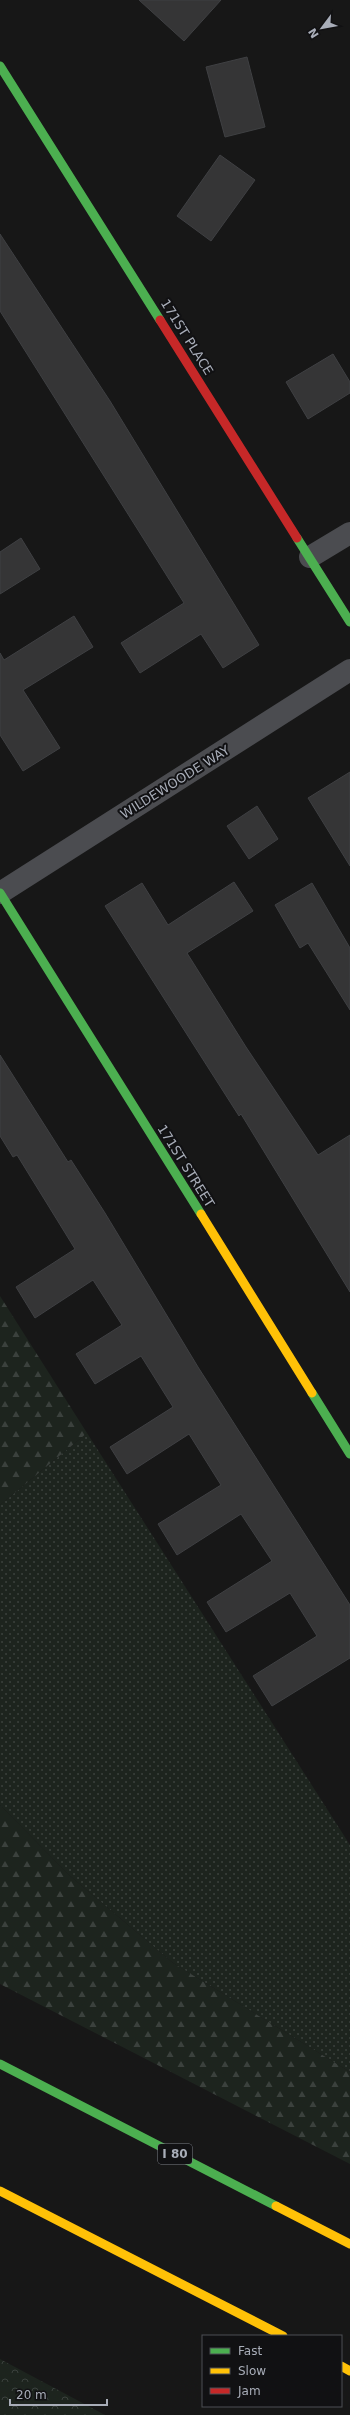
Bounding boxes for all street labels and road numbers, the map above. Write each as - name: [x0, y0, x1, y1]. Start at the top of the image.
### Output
- street label: 171ST PLACE: [158, 296, 216, 378]
- street label: WILDEWOODE WAY: [118, 742, 232, 822]
- street label: 171ST STREET: [155, 1122, 217, 1210]
- road number: I 80: [158, 2144, 192, 2164]

